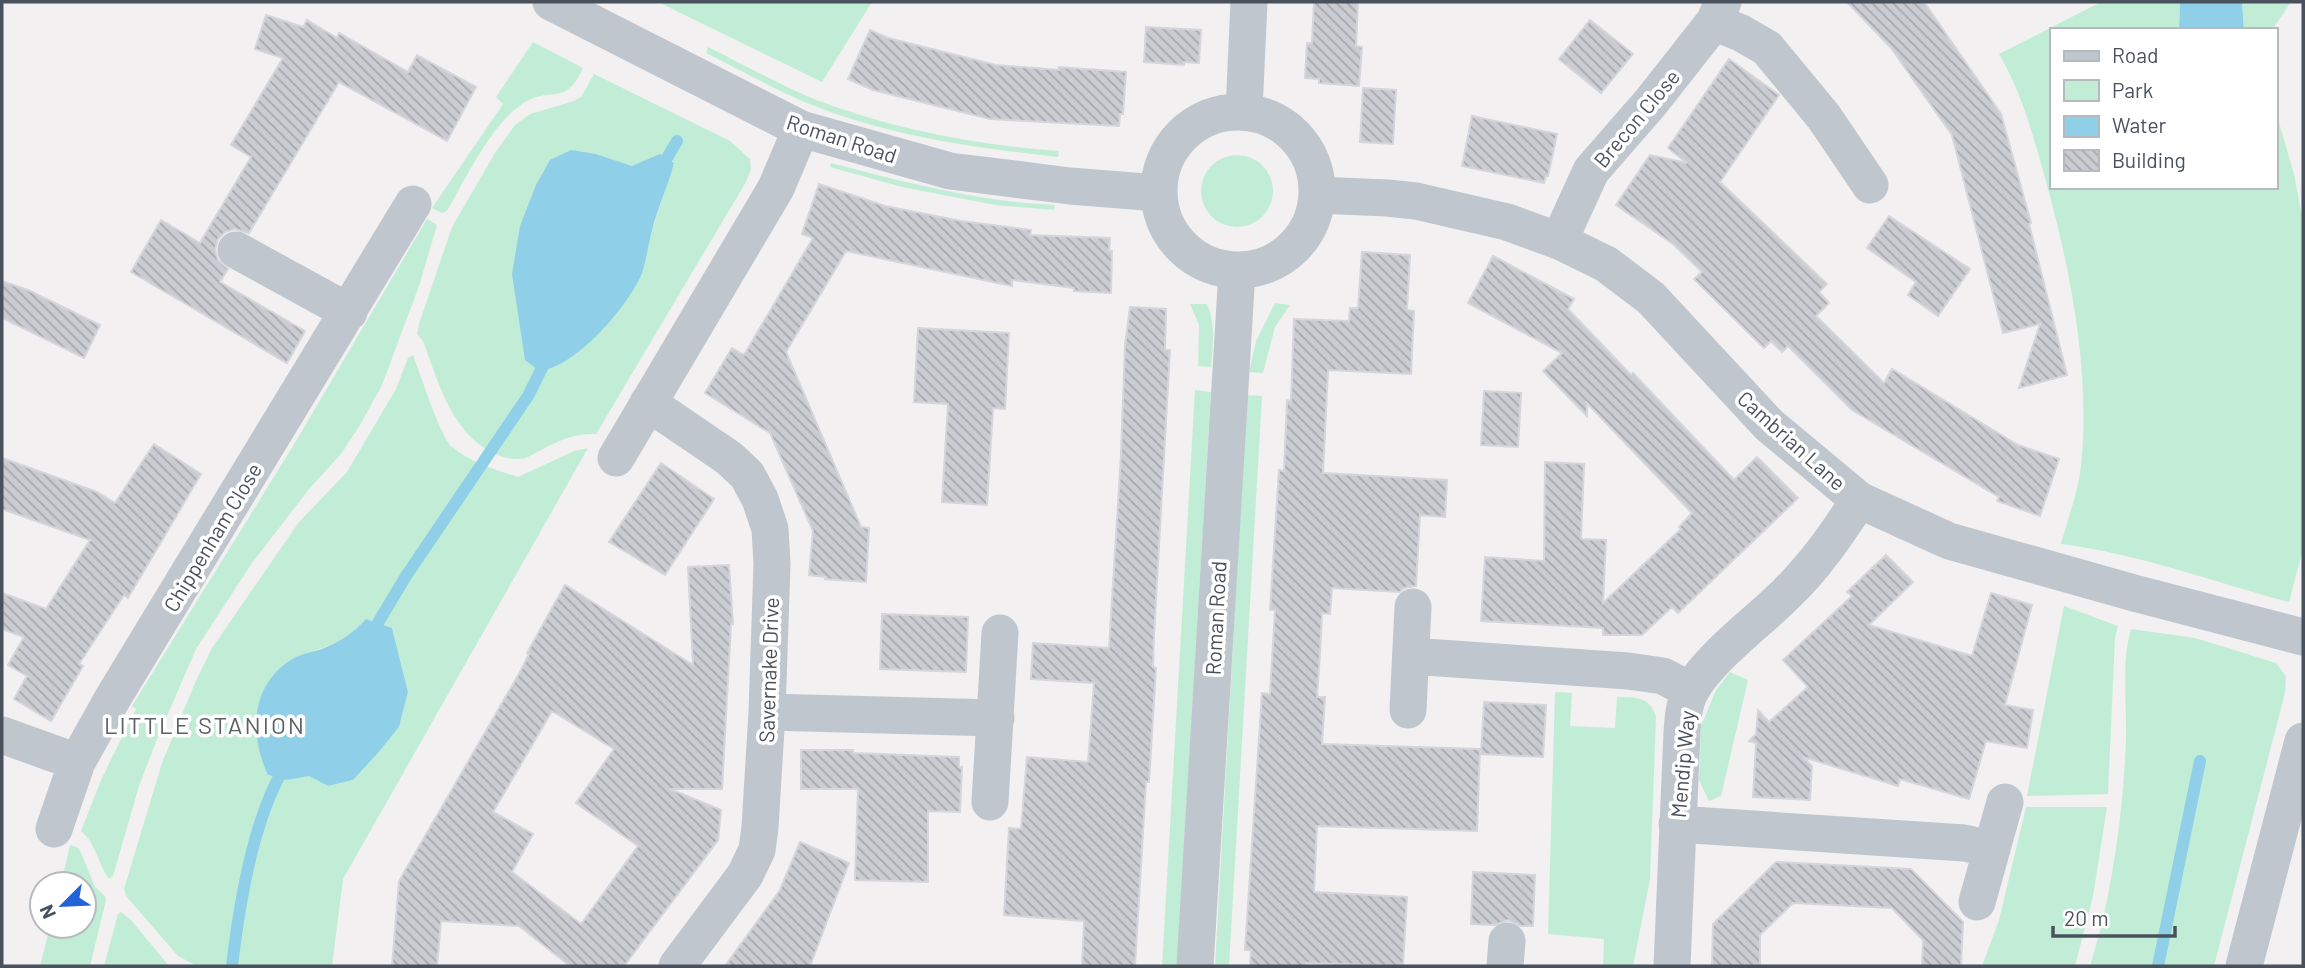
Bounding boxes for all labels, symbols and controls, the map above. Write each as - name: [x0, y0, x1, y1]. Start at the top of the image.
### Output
- legend: [2050, 28, 2277, 189]
- text: Road: [2112, 42, 2158, 67]
- street label: Brecon Close: [1588, 64, 1684, 172]
- text: Park: [2112, 77, 2153, 102]
- street label: Roman Road: [784, 108, 900, 168]
- text: Water: [2112, 112, 2167, 137]
- text: Building: [2112, 147, 2186, 172]
- street label: Cambrian Lane: [1733, 385, 1851, 495]
- street label: Chippenham Close: [158, 458, 266, 616]
- street label: Roman Road: [1200, 560, 1230, 676]
- street label: Savernake Drive: [753, 597, 783, 743]
- street label: Mendip Way: [1665, 709, 1699, 819]
- district label: LITTLE STANION: [104, 710, 306, 739]
- north arrow: [28, 870, 98, 940]
- scale bar: [2053, 894, 2176, 938]
- text: N: [34, 902, 60, 923]
- text: 20 m: [2064, 905, 2109, 930]

